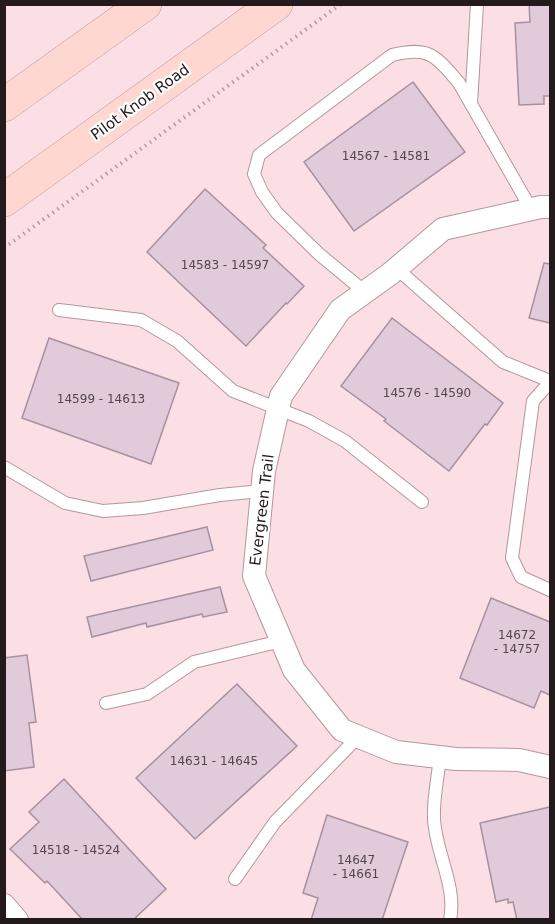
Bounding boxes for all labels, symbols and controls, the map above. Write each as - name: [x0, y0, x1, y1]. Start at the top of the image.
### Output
- street label: Pilot Knob Road: [87, 60, 193, 144]
- house number: 14567 - 14581: [342, 149, 430, 163]
- house number: 14583 - 14597: [181, 258, 269, 272]
- house number: 14576 - 14590: [383, 386, 471, 400]
- house number: 14599 - 14613: [57, 392, 145, 406]
- street label: Evergreen Trail: [246, 453, 278, 567]
- house number: 14672 - 14757: [494, 628, 540, 656]
- house number: 14631 - 14645: [170, 754, 258, 768]
- house number: 14518 - 14524: [32, 843, 120, 857]
- house number: 14647 - 14661: [333, 853, 379, 881]

